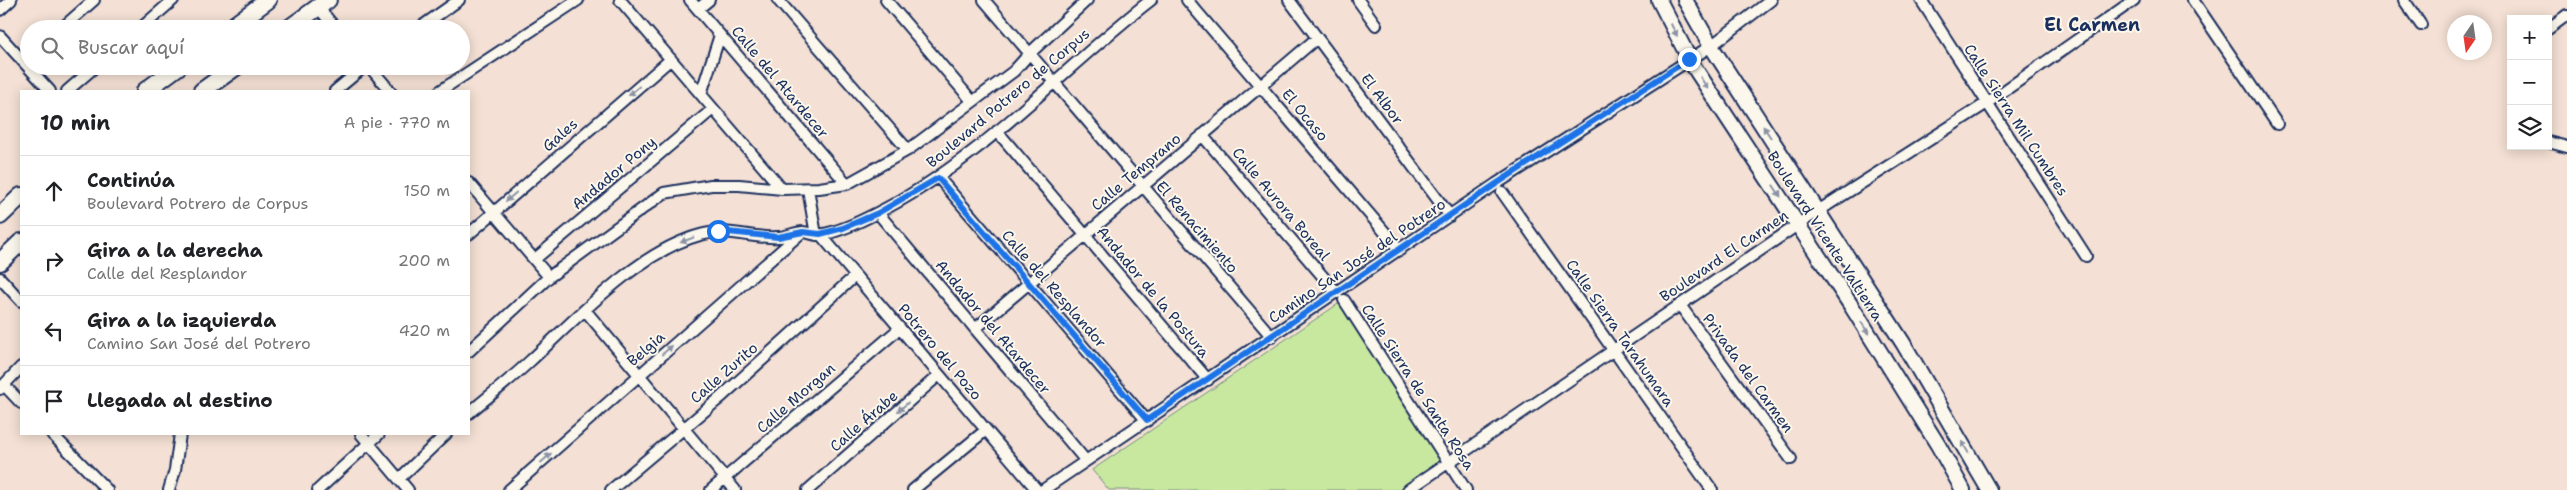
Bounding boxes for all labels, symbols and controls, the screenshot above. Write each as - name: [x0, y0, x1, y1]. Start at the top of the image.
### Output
- district label: El Carmen: [2044, 13, 2140, 37]
- north arrow: [2447, 15, 2492, 60]
- map controls: [2507, 15, 2552, 150]
- button: +: [2507, 15, 2552, 60]
- search box: [20, 20, 470, 75]
- street label: Calle del Atardecer: [727, 22, 833, 142]
- one-way arrow: [1670, 22, 1678, 37]
- street label: Boulevard Potrero de Corpus: [922, 24, 1094, 172]
- icon: search: [38, 34, 66, 62]
- text: Buscar aquí: [78, 35, 184, 60]
- street label: Calle Sierra Mil Cumbres: [1959, 40, 2073, 200]
- route end: [1678, 48, 1701, 71]
- button: −: [2507, 60, 2552, 105]
- street label: El Albor: [1356, 69, 1408, 129]
- one-way arrow: [1700, 77, 1709, 90]
- one-way arrow: [628, 85, 640, 96]
- street label: El Ocaso: [1277, 85, 1333, 145]
- button: layers: [2507, 105, 2552, 150]
- text: 10 min: [40, 109, 110, 137]
- text: A pie · 770 m: [344, 112, 450, 133]
- street label: Gales: [538, 114, 582, 156]
- one-way arrow: [1762, 125, 1772, 139]
- street label: Calle Temprano: [1087, 129, 1185, 215]
- street label: Andador Pony: [568, 132, 660, 214]
- street label: Calle Aurora Boreal: [1228, 143, 1335, 265]
- street label: Boulevard Vicente Valtierra: [1762, 147, 1888, 325]
- text: Continúa: [87, 168, 175, 193]
- icon: ahead: [40, 177, 68, 205]
- street label: El Renacimiento: [1151, 177, 1243, 277]
- text: 150 m: [403, 180, 450, 201]
- one-way arrow: [1772, 184, 1782, 198]
- one-way arrow: [505, 192, 518, 203]
- text: Boulevard Potrero de Corpus: [87, 193, 308, 214]
- street label: Camino San José del Potrero: [1265, 194, 1449, 328]
- street label: Boulevard El Carmen: [1656, 205, 1792, 307]
- route start: [707, 220, 730, 243]
- street label: Andador de la Postura: [1092, 222, 1214, 362]
- street label: Calle del Resplandor: [997, 226, 1111, 352]
- one-way arrow: [679, 237, 694, 244]
- text: Gira a la derecha: [87, 238, 263, 263]
- icon: right: [40, 247, 68, 275]
- text: 200 m: [398, 250, 450, 271]
- street label: Calle Sierra Tarahumara: [1561, 255, 1679, 411]
- street label: Andador del Atardecer: [931, 256, 1055, 398]
- text: Calle del Resplandor: [87, 263, 247, 284]
- street label: Potrero del Pozo: [894, 299, 986, 405]
- street label: Calle Sierra de Santa Rosa: [1357, 300, 1480, 474]
- text: Gira a la izquierda: [87, 308, 276, 333]
- street label: Privada del Carmen: [1698, 309, 1798, 437]
- icon: left: [40, 317, 68, 345]
- text: 420 m: [399, 320, 450, 341]
- one-way arrow: [1860, 321, 1869, 334]
- street label: Belgia: [623, 327, 670, 371]
- text: Camino San José del Potrero: [87, 333, 311, 354]
- street label: Calle Zurito: [686, 338, 762, 408]
- one-way arrow: [661, 344, 673, 356]
- street label: Calle Morgan: [752, 358, 840, 438]
- street label: Calle Árabe: [825, 385, 902, 456]
- icon: arrive: [40, 387, 68, 415]
- text: Llegada al destino: [87, 388, 273, 413]
- one-way arrow: [897, 401, 909, 413]
- one-way arrow: [1961, 440, 1969, 455]
- one-way arrow: [539, 452, 552, 463]

